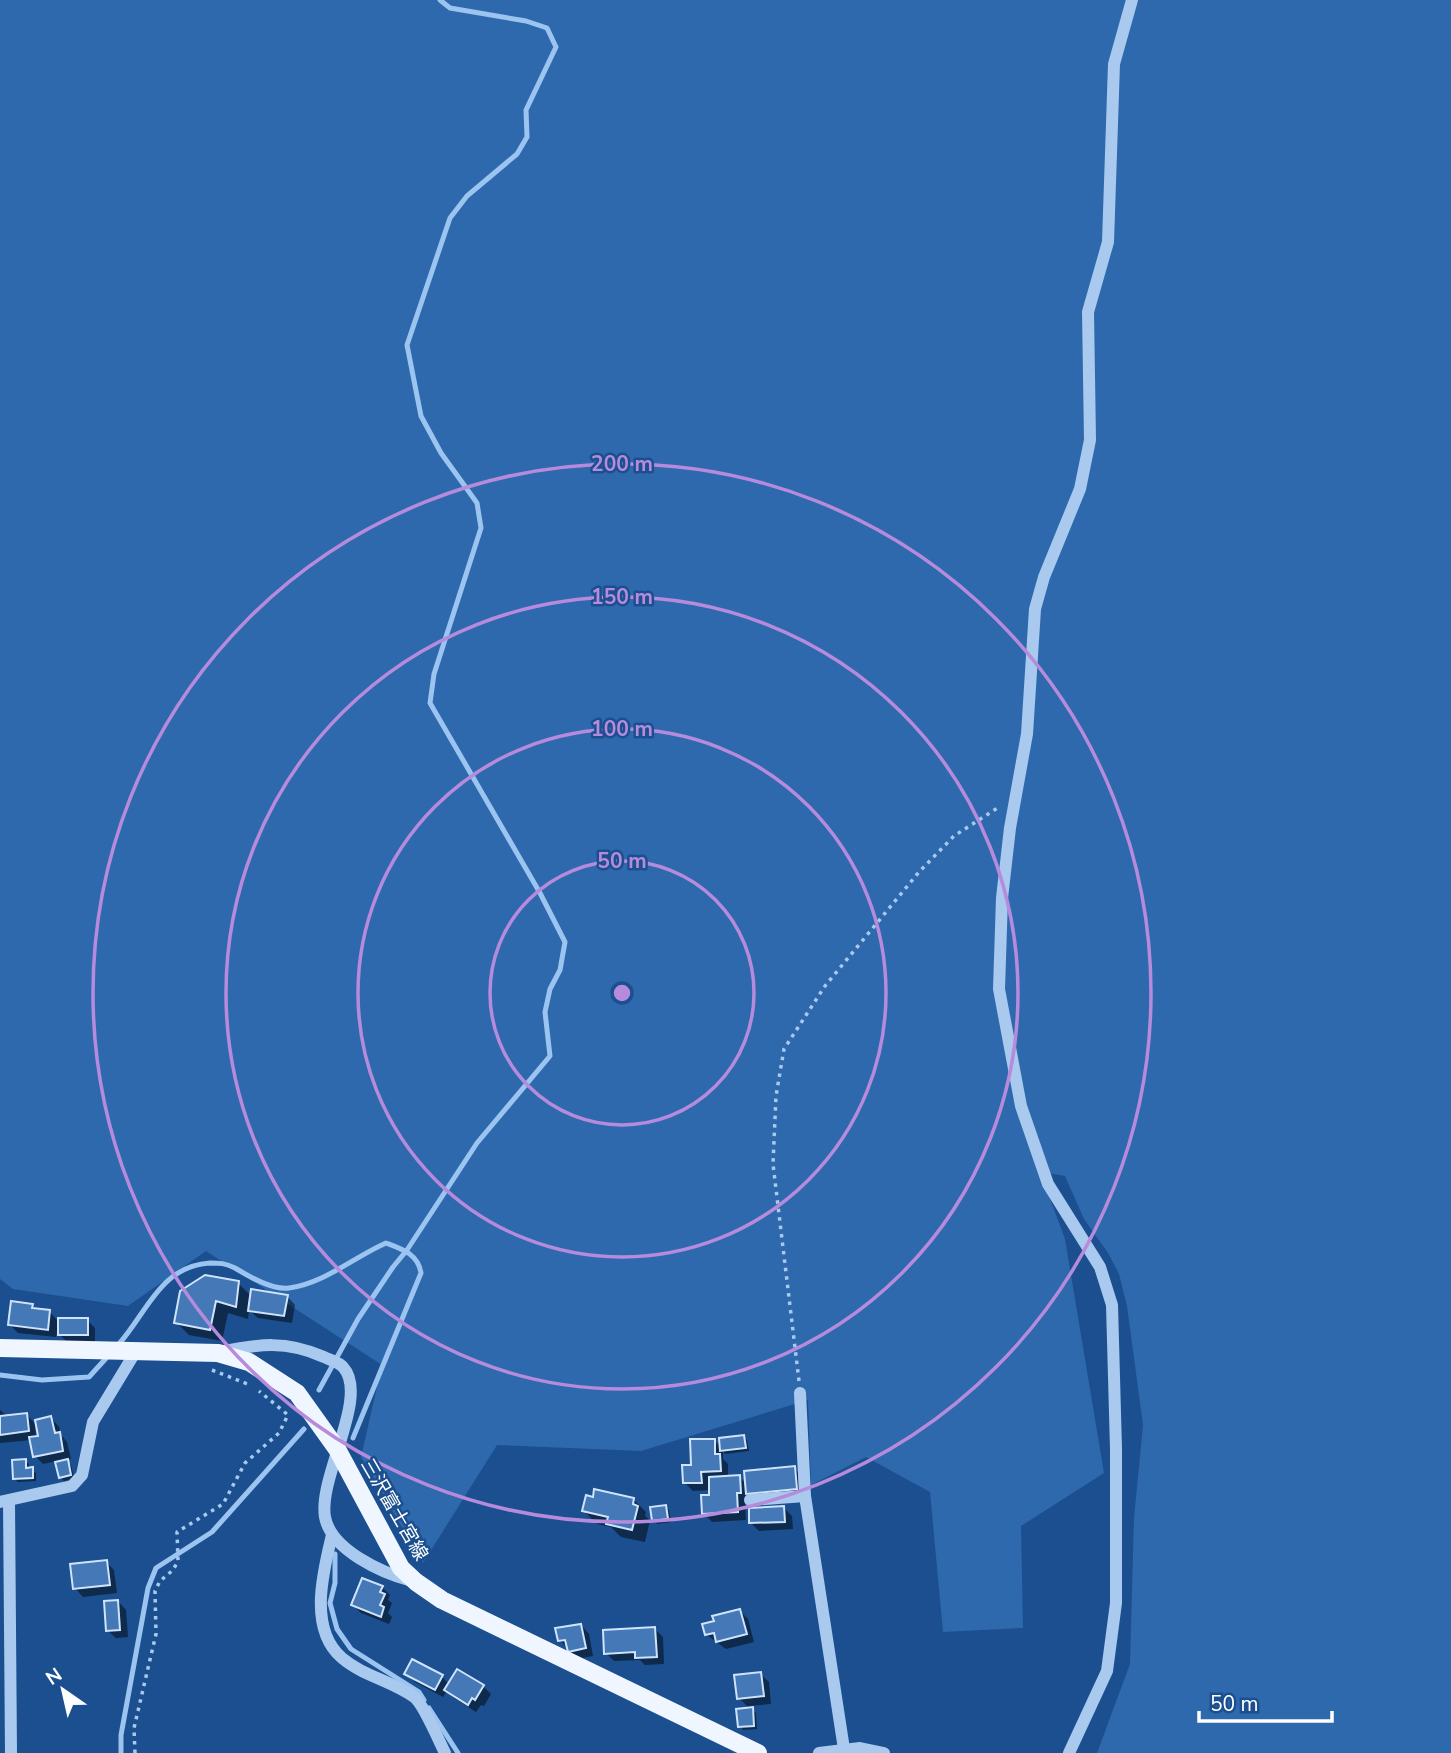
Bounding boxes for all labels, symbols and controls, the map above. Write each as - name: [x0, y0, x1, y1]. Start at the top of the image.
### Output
- text: 200 m: [591, 450, 653, 478]
- text: 150 m: [591, 583, 653, 611]
- text: 100 m: [591, 715, 653, 743]
- text: 50 m: [597, 847, 647, 875]
- centre of rings: [610, 981, 634, 1005]
- street label: 三沢富士宮線: [354, 1454, 434, 1565]
- north arrow: [28, 1655, 98, 1725]
- text: N: [41, 1662, 67, 1691]
- scale bar: [1199, 1680, 1332, 1724]
- text: 50 m: [1210, 1690, 1259, 1718]

